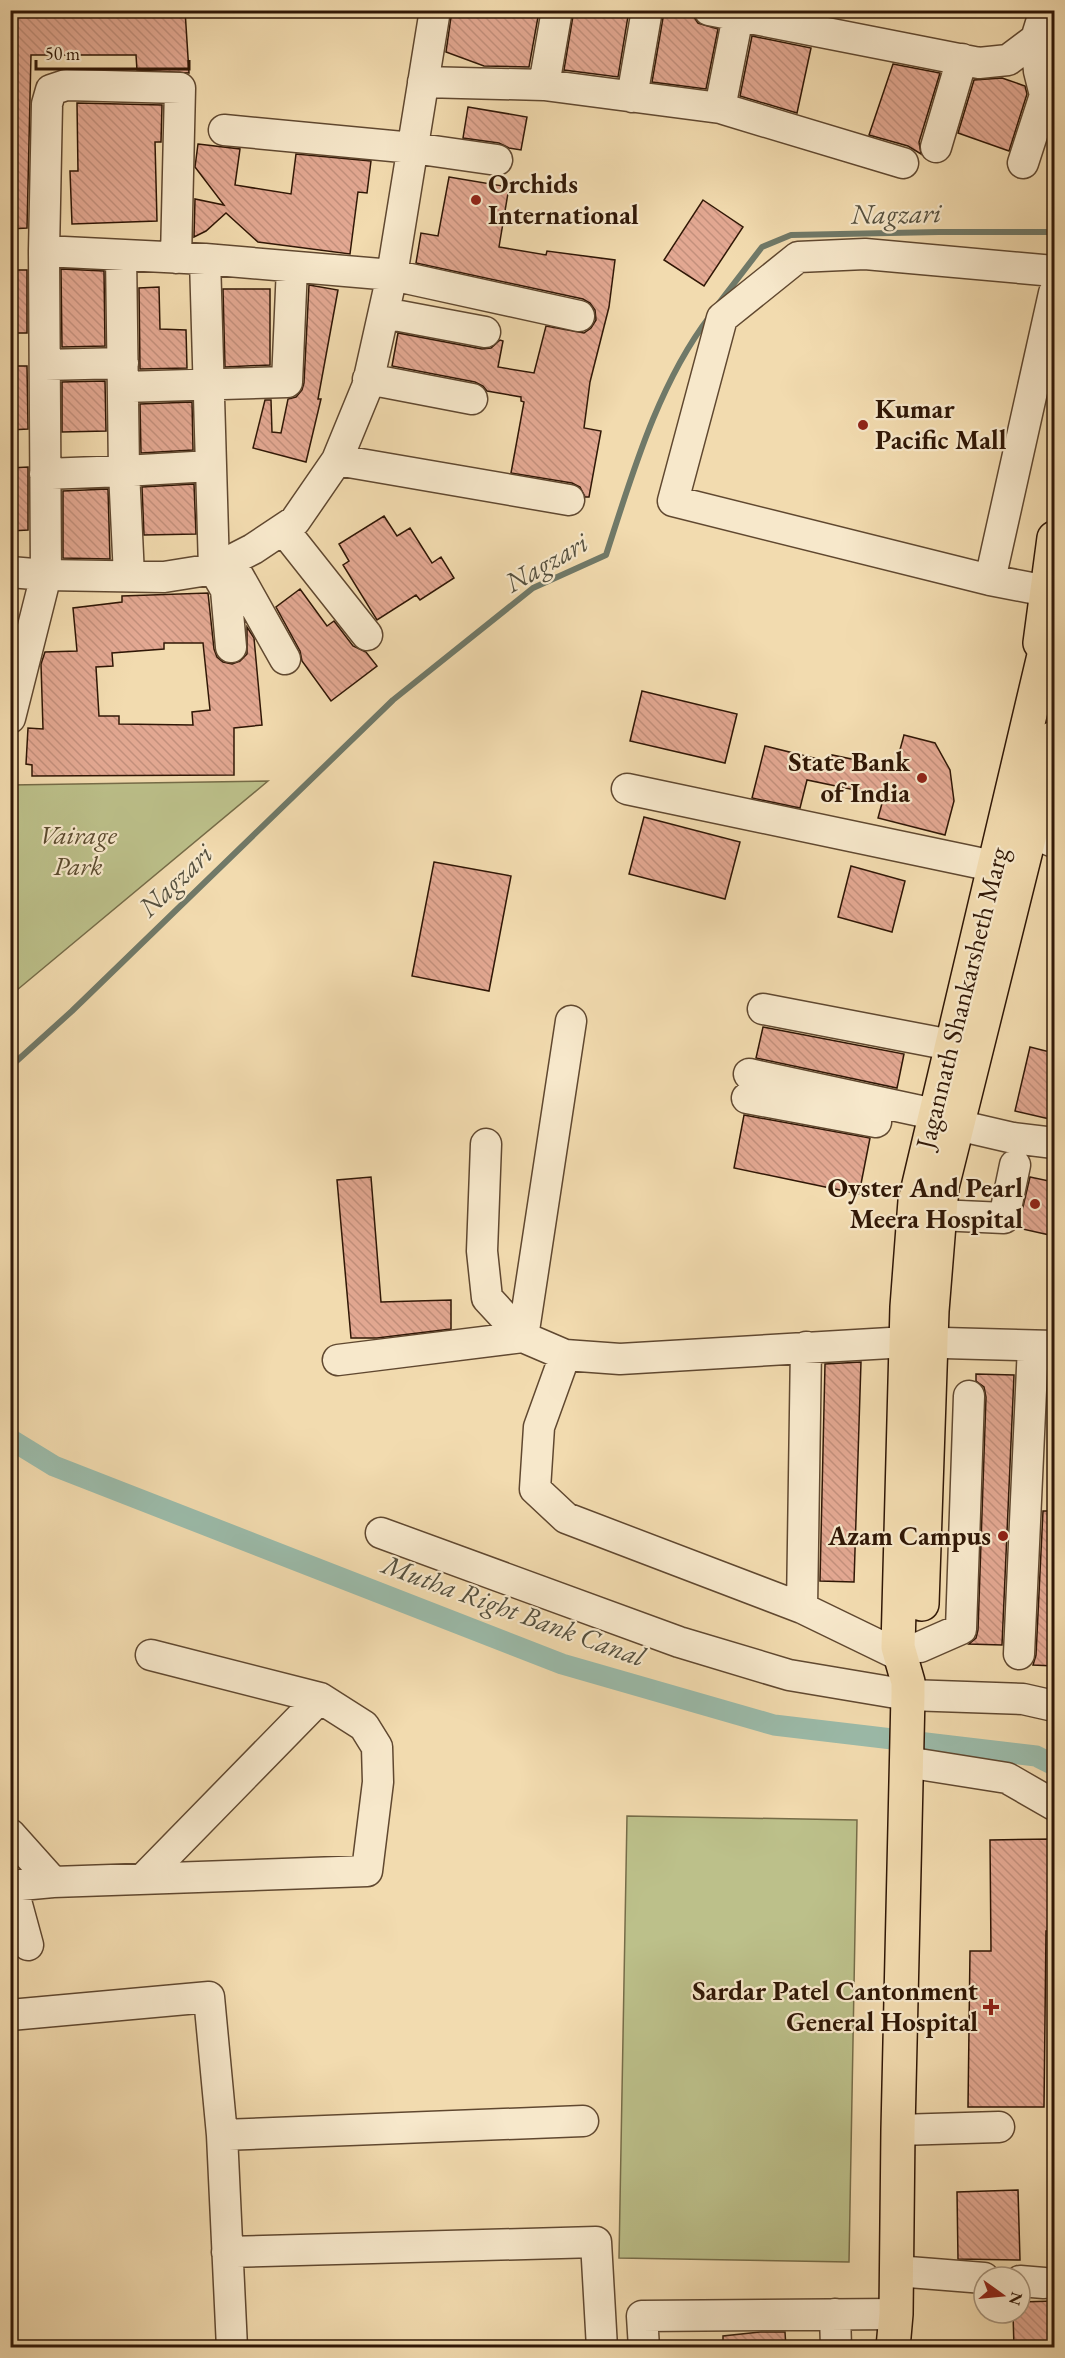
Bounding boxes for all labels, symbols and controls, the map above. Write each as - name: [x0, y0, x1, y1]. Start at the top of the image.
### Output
- scale bar: [36, 33, 189, 71]
- text: 50 m: [45, 42, 80, 65]
- place label: Orchids International: [488, 166, 639, 232]
- marker: Orchids International: [469, 193, 483, 207]
- water label: Nagzari: [849, 194, 943, 232]
- place label: Kumar Pacific Mall: [875, 391, 1007, 457]
- marker: Kumar Pacific Mall: [856, 418, 870, 432]
- water label: Nagzari: [497, 523, 596, 601]
- place label: State Bank of India: [788, 744, 911, 810]
- marker: State Bank of India: [915, 771, 929, 785]
- park label: Vairage Park: [39, 817, 118, 883]
- water label: Nagzari: [129, 834, 221, 925]
- street label: Jagannath Shankarsheth Marg: [907, 843, 1016, 1154]
- place label: Oyster And Pearl Meera Hospital: [827, 1170, 1023, 1236]
- marker: Oyster And Pearl Meera Hospital: [1028, 1197, 1042, 1211]
- place label: Azam Campus: [827, 1518, 991, 1553]
- marker: Azam Campus: [996, 1529, 1010, 1543]
- water label: Mutha Right Bank Canal: [376, 1545, 651, 1675]
- place label: Sardar Patel Cantonment General Hospital: [692, 1973, 978, 2039]
- marker: Sardar Patel Cantonment General Hospital: [982, 1998, 1000, 2016]
- north arrow: [972, 2265, 1032, 2325]
- text: N: [1004, 2290, 1028, 2308]

